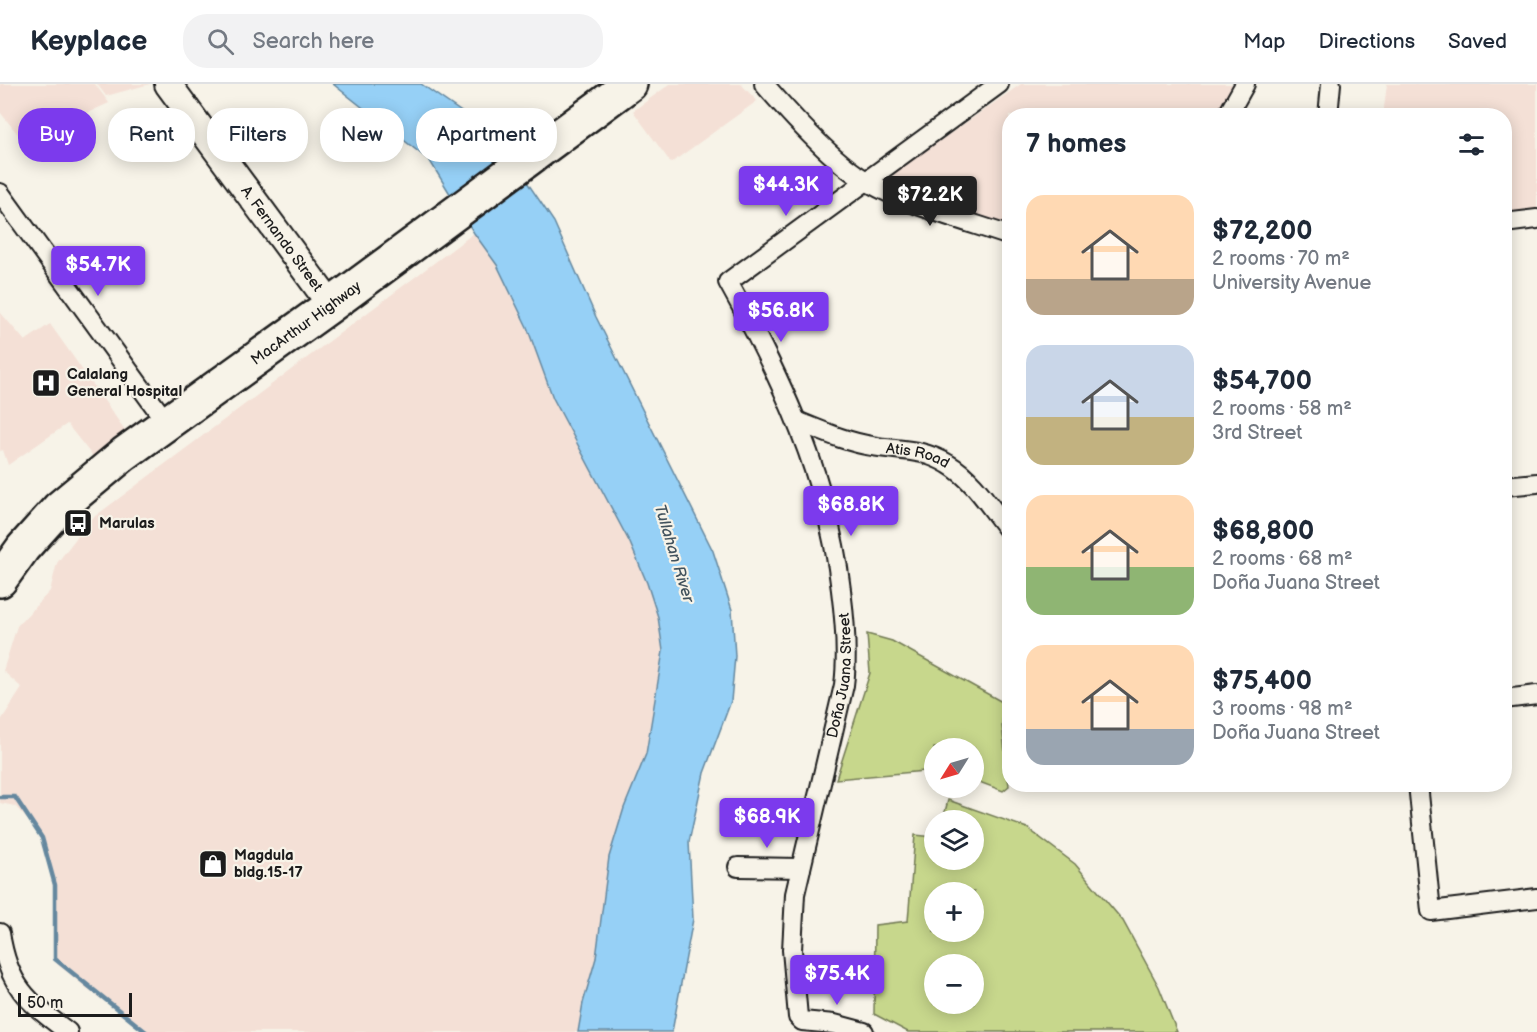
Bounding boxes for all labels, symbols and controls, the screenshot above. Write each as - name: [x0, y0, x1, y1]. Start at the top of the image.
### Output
- search box: [183, 14, 603, 68]
- text: Keyplace: [30, 25, 147, 58]
- icon: search: [204, 25, 237, 58]
- text: Search here: [252, 28, 374, 55]
- text: Map: [1243, 29, 1286, 54]
- text: Directions: [1319, 29, 1415, 54]
- text: Saved: [1448, 29, 1507, 54]
- chip: Buy: [18, 108, 96, 162]
- chip: Rent: [108, 108, 195, 162]
- chip: Filters: [207, 108, 308, 162]
- chip: New: [320, 108, 404, 162]
- chip: Apartment: [416, 108, 557, 162]
- icon: filters: [1455, 128, 1488, 161]
- text: 7 homes: [1026, 129, 1126, 160]
- pin: $44.3K: [737, 166, 835, 217]
- text: $44.3K: [753, 173, 819, 197]
- pin: $72.2K: [881, 176, 979, 227]
- street label: A. Fernando Street: [236, 182, 327, 296]
- text: $72.2K: [897, 183, 963, 207]
- text: $72,200: [1212, 216, 1312, 247]
- icon: home: [1074, 219, 1146, 291]
- pin: $54.7K: [49, 246, 147, 297]
- text: 2 rooms · 70 m²: [1212, 247, 1350, 271]
- text: $54.7K: [65, 253, 131, 277]
- text: University Avenue: [1212, 271, 1371, 295]
- street label: MacArthur Highway: [247, 277, 365, 369]
- pin: $56.8K: [732, 292, 830, 343]
- text: $56.8K: [748, 299, 814, 323]
- place label: Calalang General Hospital: [67, 365, 182, 401]
- text: $54,700: [1212, 366, 1312, 397]
- hospital icon: Calalang General Hospital: [30, 367, 62, 399]
- icon: home: [1074, 369, 1146, 441]
- text: 2 rooms · 58 m²: [1212, 397, 1352, 421]
- text: 3rd Street: [1212, 421, 1303, 445]
- street label: Atis Road: [885, 439, 953, 473]
- pin: $68.8K: [802, 486, 900, 537]
- text: $68.8K: [817, 493, 885, 517]
- water label: Tullahan River: [650, 502, 698, 606]
- bus stop icon: Marulas: [62, 507, 94, 539]
- place label: Marulas: [99, 514, 155, 533]
- text: $68,800: [1212, 516, 1314, 547]
- icon: home: [1074, 519, 1146, 591]
- text: 2 rooms · 68 m²: [1212, 547, 1353, 571]
- text: Doña Juana Street: [1212, 571, 1380, 595]
- street label: Doña Juana Street: [823, 612, 856, 740]
- text: $75,400: [1212, 666, 1312, 697]
- icon: home: [1074, 669, 1146, 741]
- text: 3 rooms · 98 m²: [1212, 697, 1353, 721]
- text: Doña Juana Street: [1212, 721, 1380, 745]
- north arrow: [924, 738, 984, 798]
- map controls: [924, 738, 984, 1014]
- pin: $68.9K: [718, 798, 816, 849]
- text: $68.9K: [733, 805, 801, 829]
- button: layers: [924, 810, 984, 870]
- place label: Magdula bldg.15-17: [234, 846, 303, 882]
- shop icon: Magdula bldg.15-17: [197, 848, 229, 880]
- button: +: [924, 882, 984, 942]
- button: −: [924, 954, 984, 1014]
- pin: $75.4K: [788, 955, 886, 1006]
- text: $75.4K: [804, 962, 870, 986]
- scale bar: [18, 990, 132, 1018]
- text: 50 m: [27, 994, 63, 1013]

